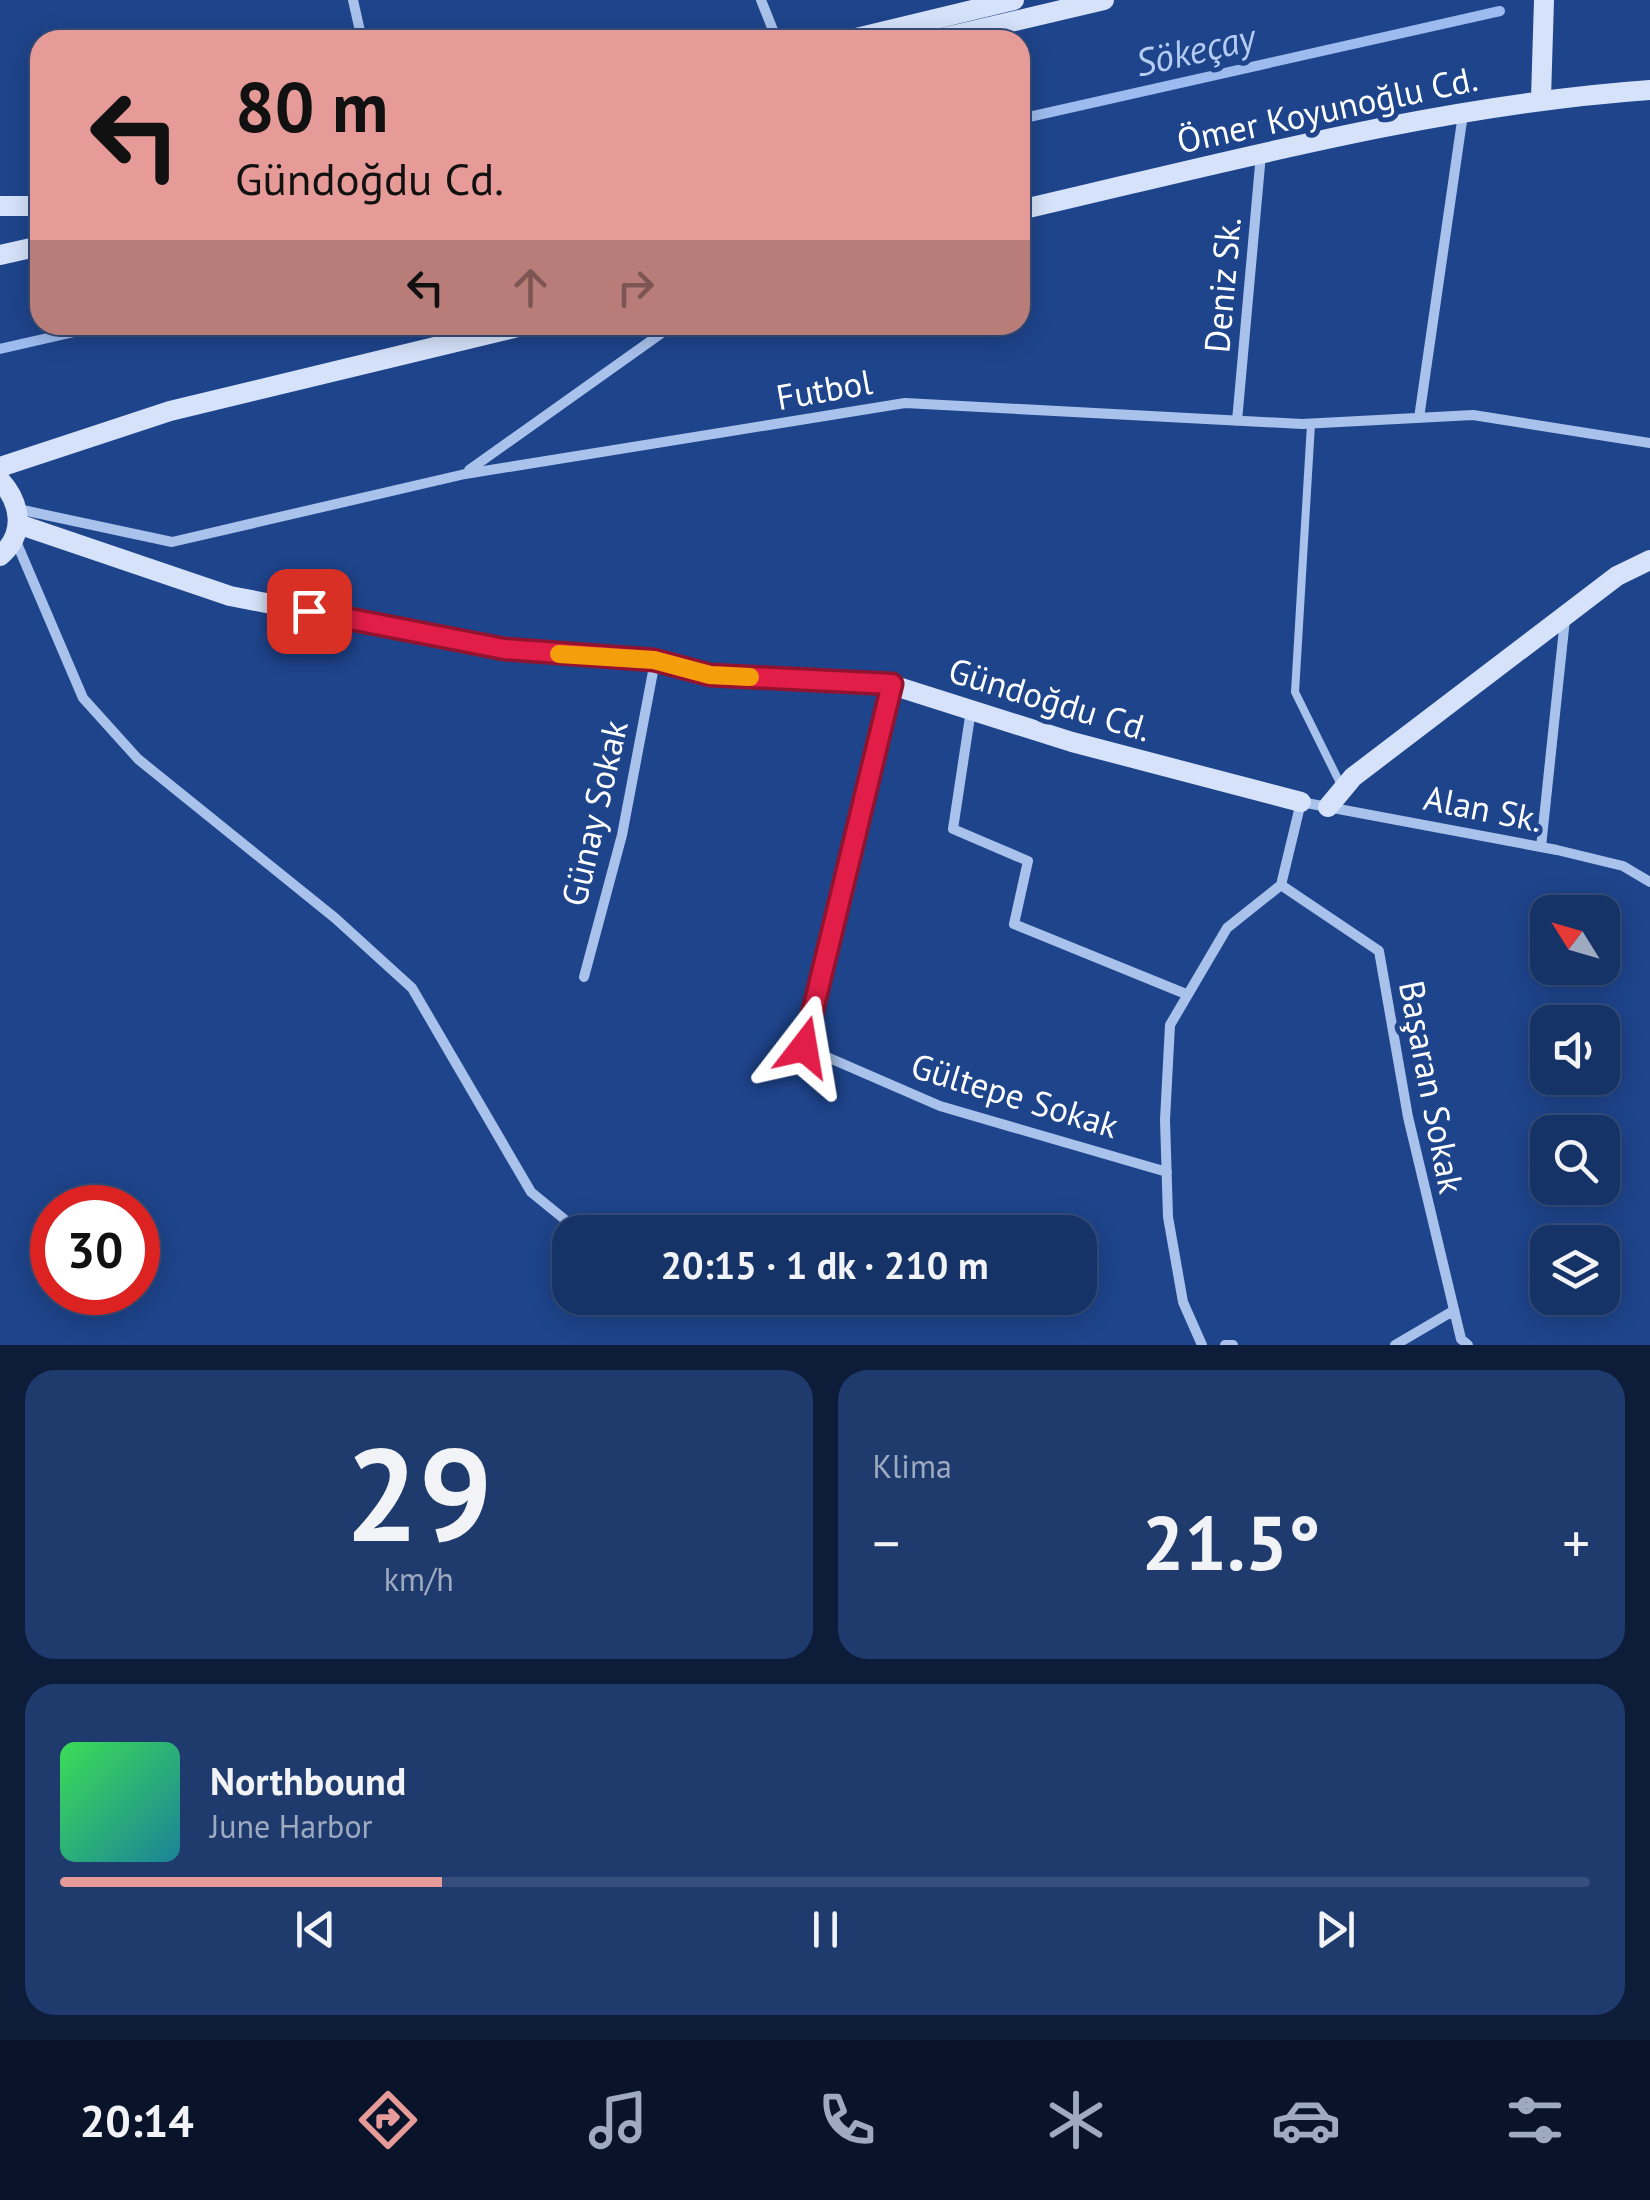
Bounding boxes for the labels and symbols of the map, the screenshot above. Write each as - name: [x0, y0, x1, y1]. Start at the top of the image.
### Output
- water label: Sökeçay: [1130, 11, 1262, 87]
- street label: Ömer Koyunoğlu Cd.: [1173, 55, 1481, 163]
- street label: Deniz Sk.: [1193, 215, 1251, 355]
- street label: Futbol: [772, 358, 876, 420]
- pin: [267, 569, 352, 654]
- street label: Gündoğdu Cd.: [943, 646, 1157, 752]
- street label: Günay Sokak: [550, 715, 638, 910]
- street label: Alan Sk.: [1420, 774, 1546, 842]
- north arrow: [1530, 895, 1620, 985]
- street label: Başaran Sokak: [1389, 977, 1475, 1198]
- position arrow: [752, 995, 856, 1099]
- street label: Gültepe Sokak: [906, 1042, 1124, 1148]
- speed limit sign: 30: [30, 1185, 160, 1315]

